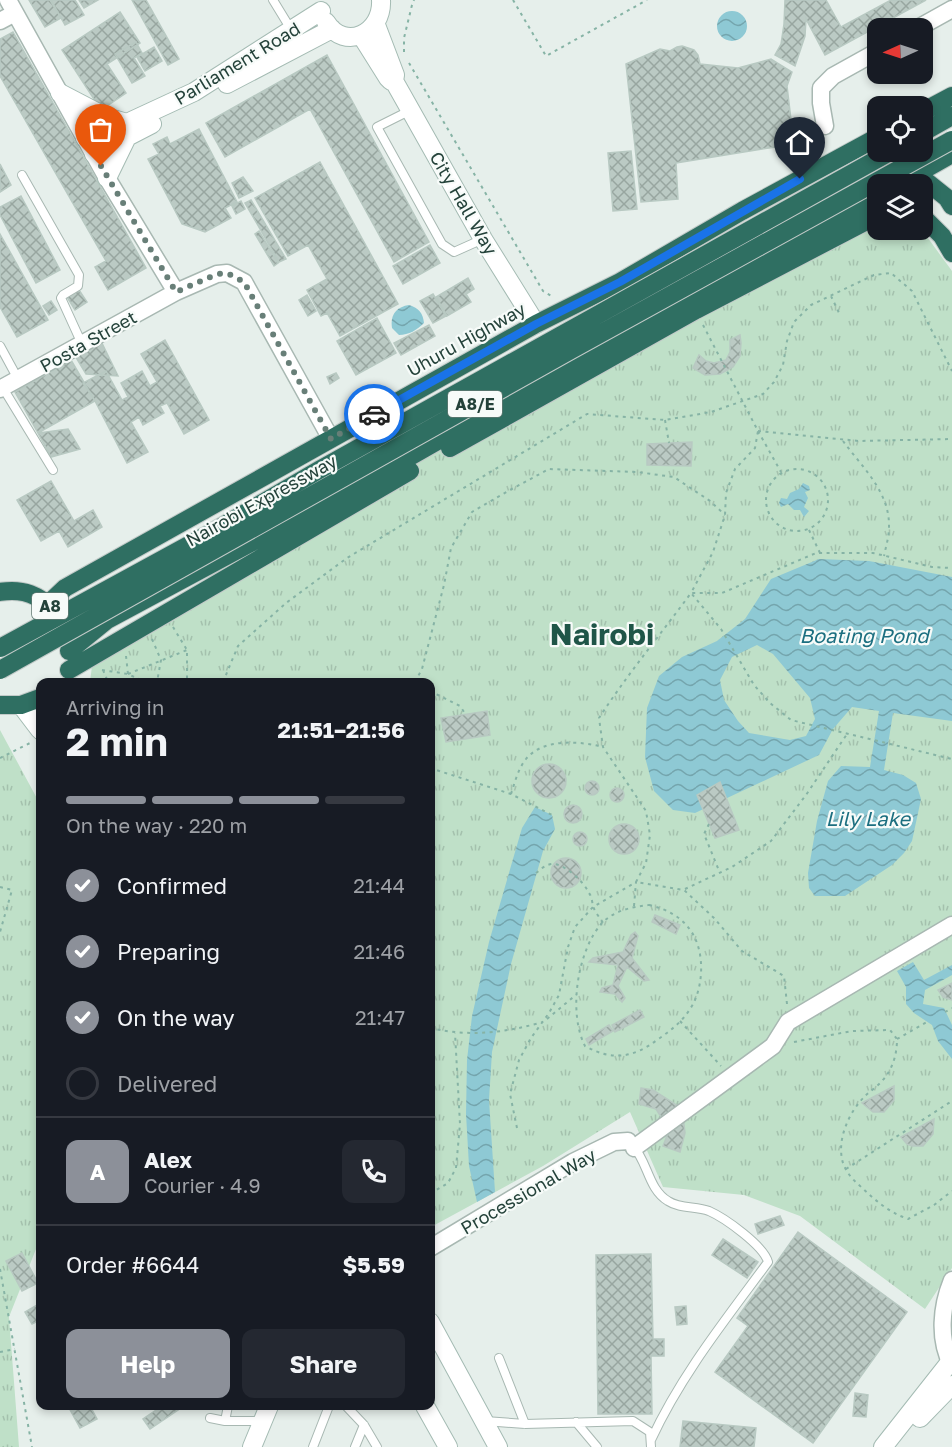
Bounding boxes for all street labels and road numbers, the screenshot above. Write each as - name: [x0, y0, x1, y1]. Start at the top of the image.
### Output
- street label: Parliament Road: [170, 17, 304, 109]
- street label: City Hall Way: [426, 147, 502, 259]
- street label: Uhuru Highway: [403, 297, 529, 381]
- street label: Posta Street: [36, 305, 140, 377]
- road number: A8/E: [448, 391, 502, 417]
- street label: Nairobi Expressway: [182, 449, 340, 551]
- road number: A8: [32, 593, 68, 619]
- street label: Processional Way: [457, 1143, 599, 1239]

